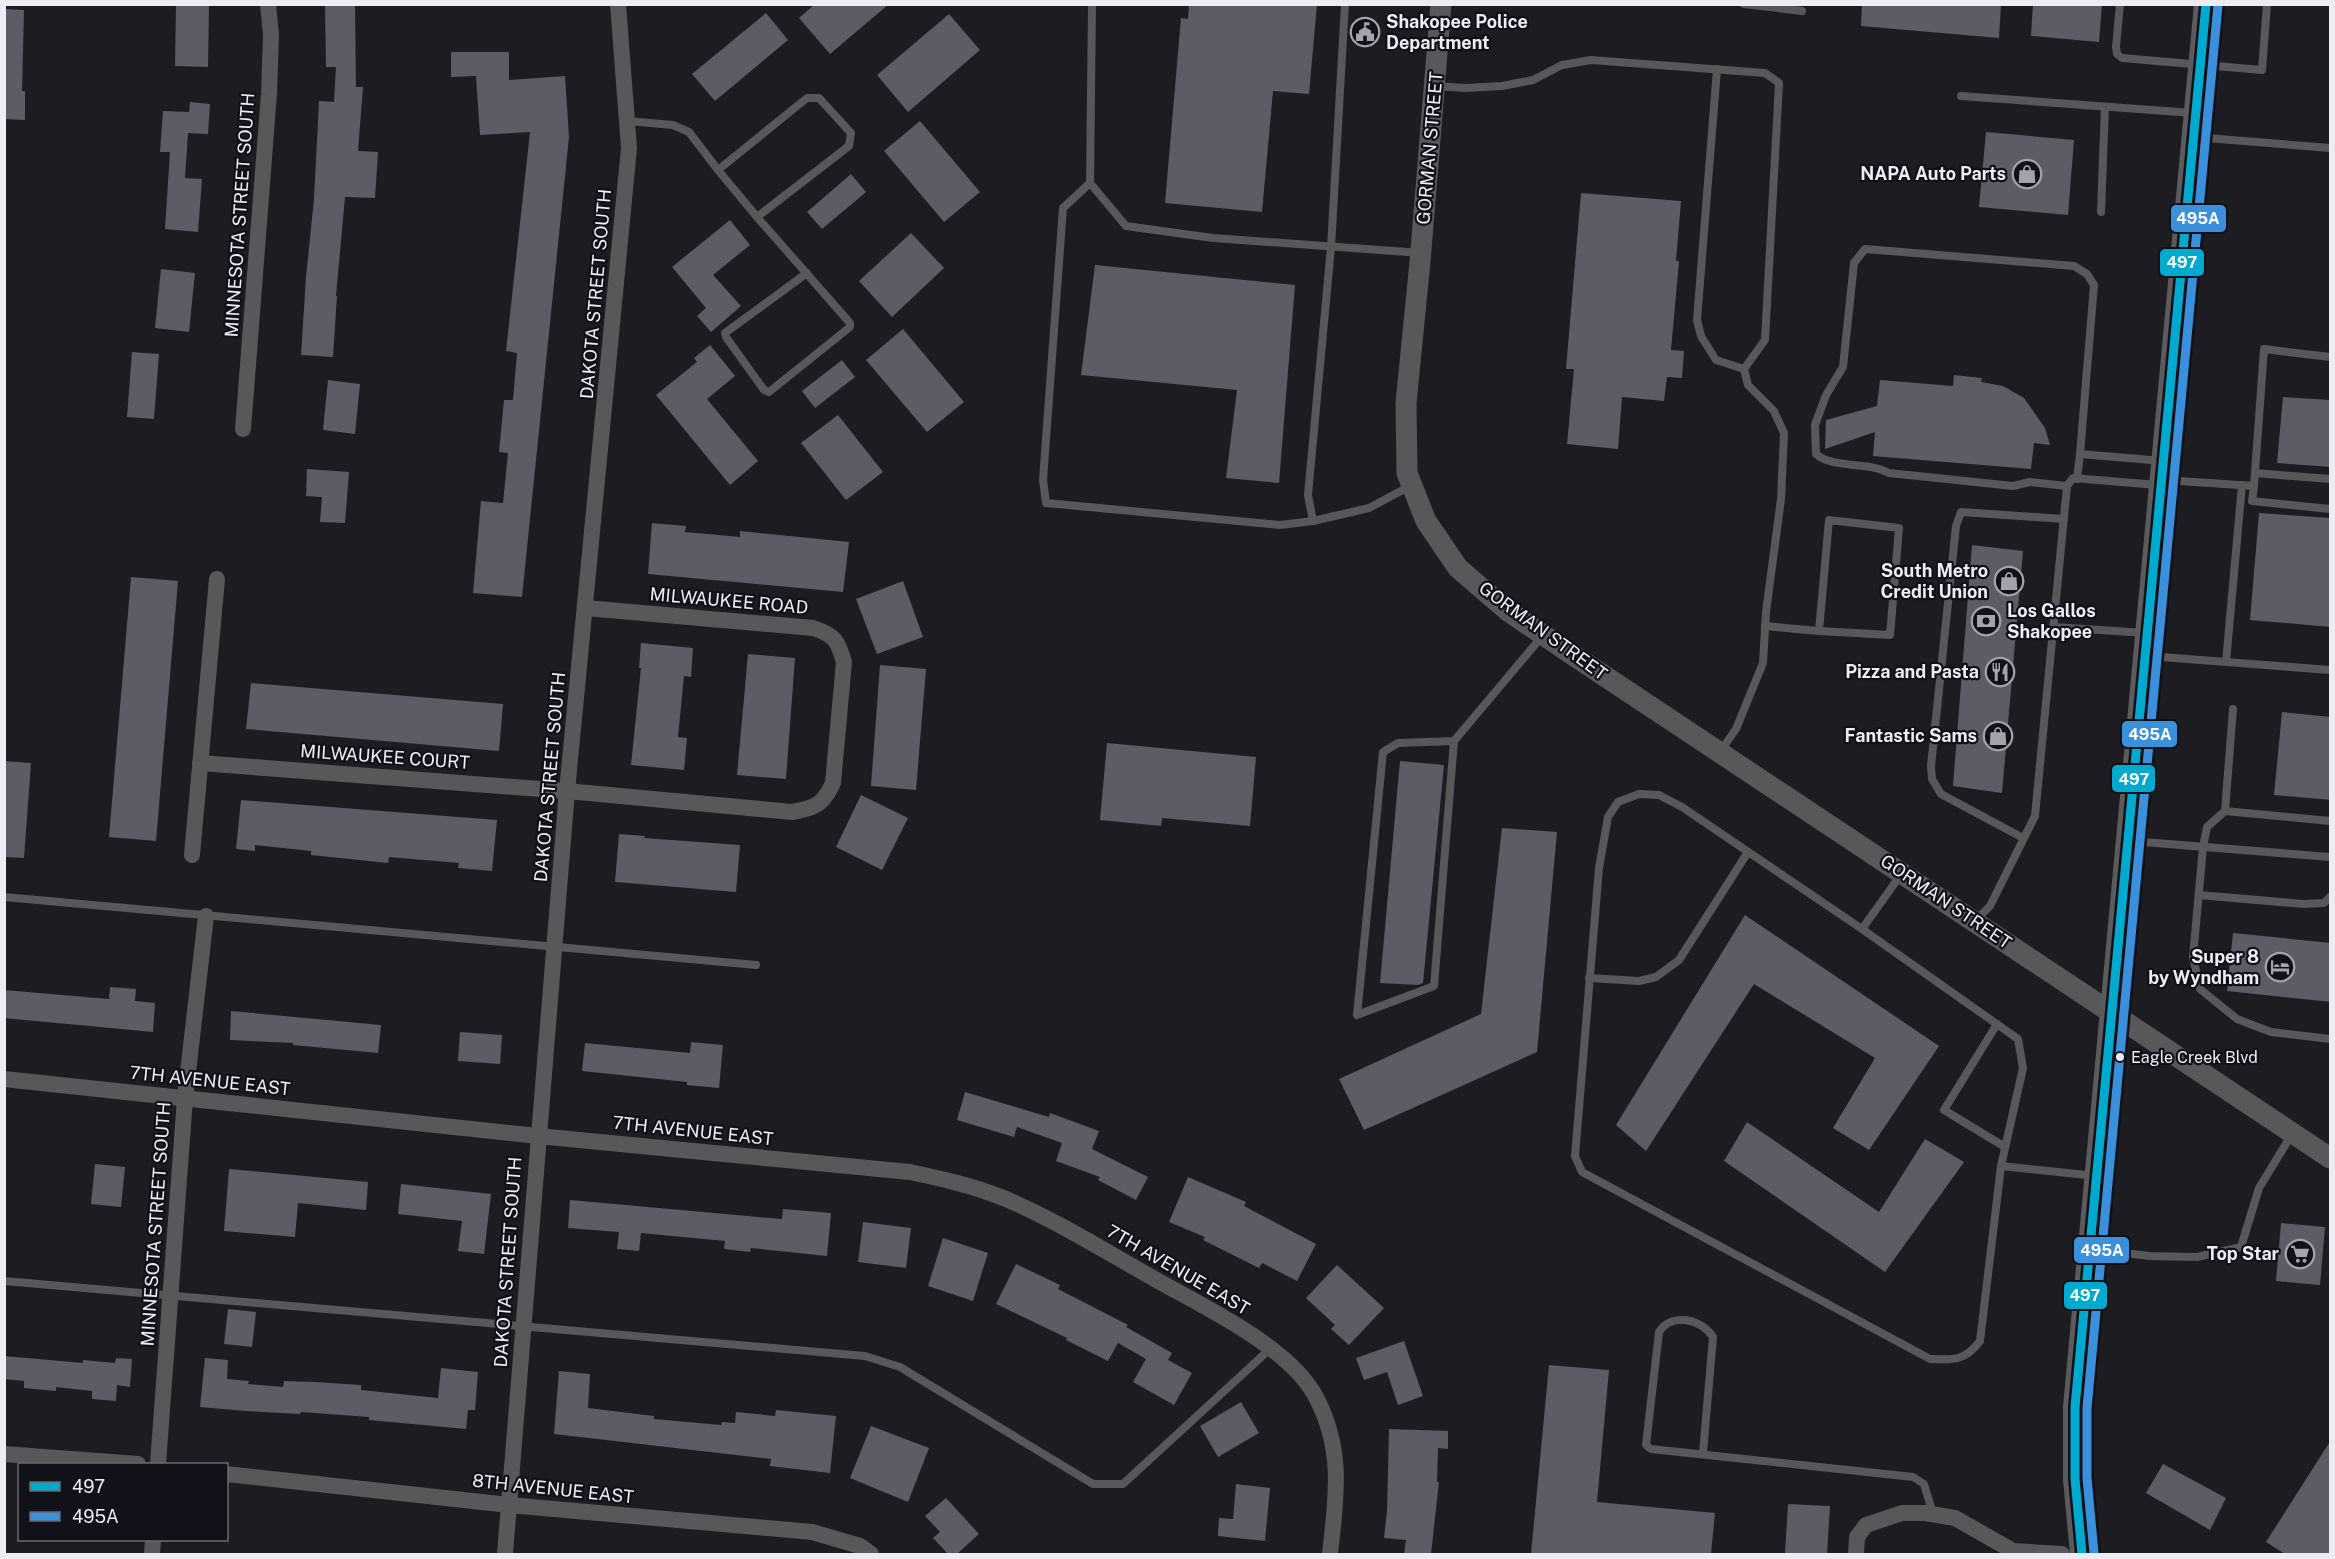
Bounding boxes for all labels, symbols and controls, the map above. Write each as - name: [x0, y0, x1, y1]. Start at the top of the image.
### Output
- place label: Shakopee Police Department: [1386, 11, 1528, 53]
- public building icon: Shakopee Police Department: [1349, 16, 1381, 48]
- street label: GORMAN STREET: [1412, 70, 1447, 225]
- street label: MINNESOTA STREET SOUTH: [220, 92, 259, 338]
- shop icon: NAPA Auto Parts: [2011, 158, 2043, 190]
- place label: NAPA Auto Parts: [1860, 163, 2006, 184]
- street label: DAKOTA STREET SOUTH: [576, 188, 615, 400]
- line badge: 495A: [2170, 204, 2227, 233]
- text: 495A: [2176, 209, 2220, 228]
- line badge: 497: [2159, 248, 2205, 277]
- text: 497: [2167, 253, 2197, 272]
- place label: South Metro Credit Union: [1880, 560, 1988, 602]
- shop icon: South Metro Credit Union: [1993, 565, 2025, 597]
- street label: GORMAN STREET: [1475, 577, 1612, 684]
- street label: MILWAUKEE ROAD: [649, 583, 809, 618]
- place label: Los Gallos Shakopee: [2007, 600, 2096, 642]
- bank icon: Los Gallos Shakopee: [1970, 605, 2002, 637]
- restaurant icon: Pizza and Pasta: [1984, 656, 2016, 688]
- place label: Pizza and Pasta: [1845, 661, 1979, 682]
- street label: DAKOTA STREET SOUTH: [530, 671, 569, 883]
- shop icon: Fantastic Sams: [1982, 720, 2014, 752]
- line badge: 495A: [2121, 720, 2178, 748]
- place label: Fantastic Sams: [1844, 725, 1977, 746]
- text: 495A: [2128, 725, 2172, 744]
- street label: MILWAUKEE COURT: [300, 740, 471, 773]
- line badge: 497: [2111, 764, 2156, 793]
- text: 497: [2119, 770, 2149, 789]
- street label: GORMAN STREET: [1877, 850, 2016, 953]
- place label: Super 8 by Wyndham: [2148, 946, 2259, 988]
- hotel icon: Super 8 by Wyndham: [2264, 951, 2296, 983]
- place label: Eagle Creek Blvd: [2131, 1048, 2258, 1067]
- marker: Eagle Creek Blvd: [2114, 1051, 2126, 1063]
- street label: 7TH AVENUE EAST: [129, 1062, 292, 1099]
- street label: MINNESOTA STREET SOUTH: [136, 1101, 175, 1347]
- street label: 7TH AVENUE EAST: [612, 1112, 775, 1149]
- street label: DAKOTA STREET SOUTH: [490, 1156, 525, 1368]
- street label: 7TH AVENUE EAST: [1103, 1220, 1254, 1319]
- line badge: 495A: [2073, 1236, 2130, 1264]
- supermarket icon: Top Star: [2284, 1238, 2316, 1270]
- text: 495A: [2080, 1241, 2124, 1260]
- place label: Top Star: [2207, 1243, 2280, 1264]
- line badge: 497: [2063, 1281, 2108, 1310]
- text: 497: [2070, 1286, 2100, 1305]
- legend: [18, 1463, 228, 1541]
- street label: 8TH AVENUE EAST: [471, 1470, 635, 1507]
- text: 497: [72, 1476, 105, 1497]
- text: 495A: [72, 1506, 119, 1527]

